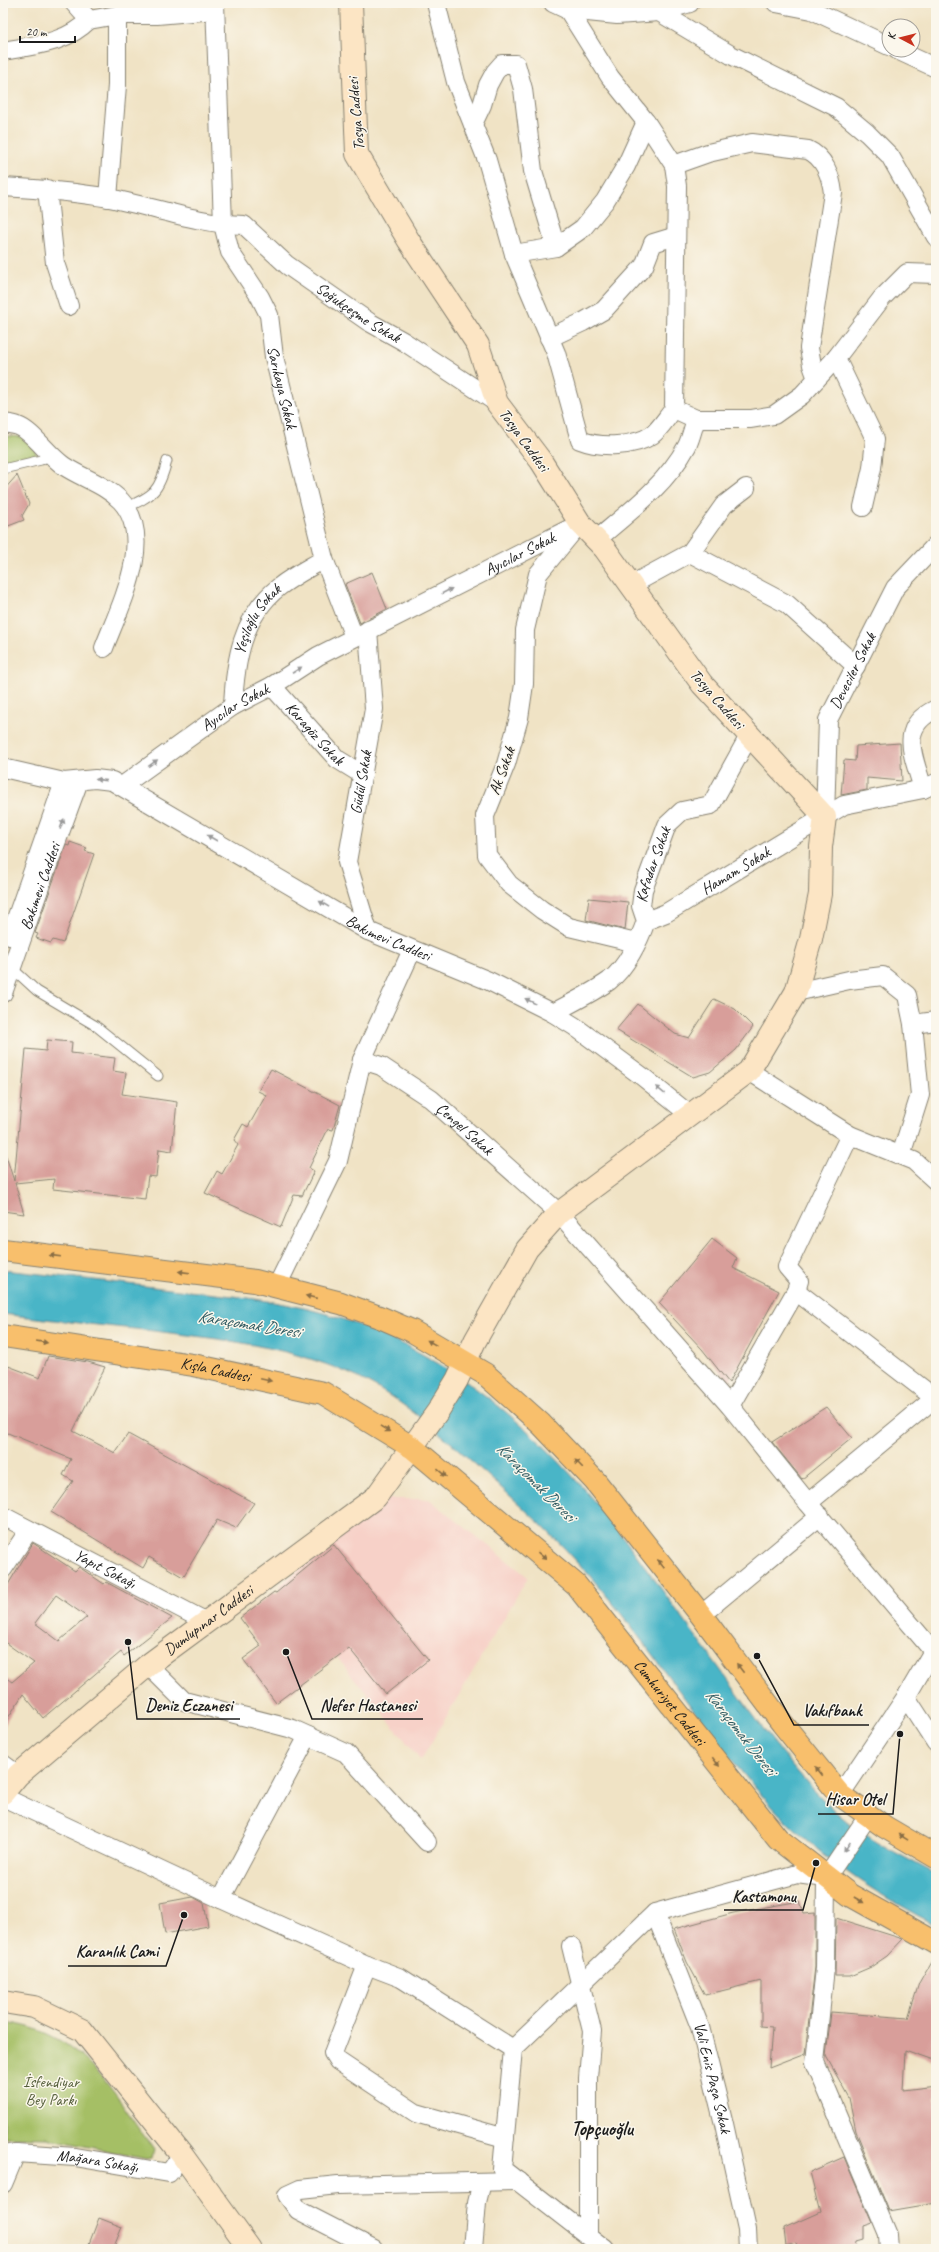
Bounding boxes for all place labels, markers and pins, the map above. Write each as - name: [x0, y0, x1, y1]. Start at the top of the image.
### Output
- callout: Deniz Eczanesi: [137, 1690, 240, 1719]
- callout: Nefes Hastanesi: [312, 1690, 423, 1719]
- callout: Vakıfbank: [794, 1696, 869, 1725]
- callout: Hisar Otel: [818, 1785, 893, 1814]
- callout: Kastamonu: [724, 1881, 803, 1910]
- callout: Karanlık Cami: [68, 1937, 166, 1966]

